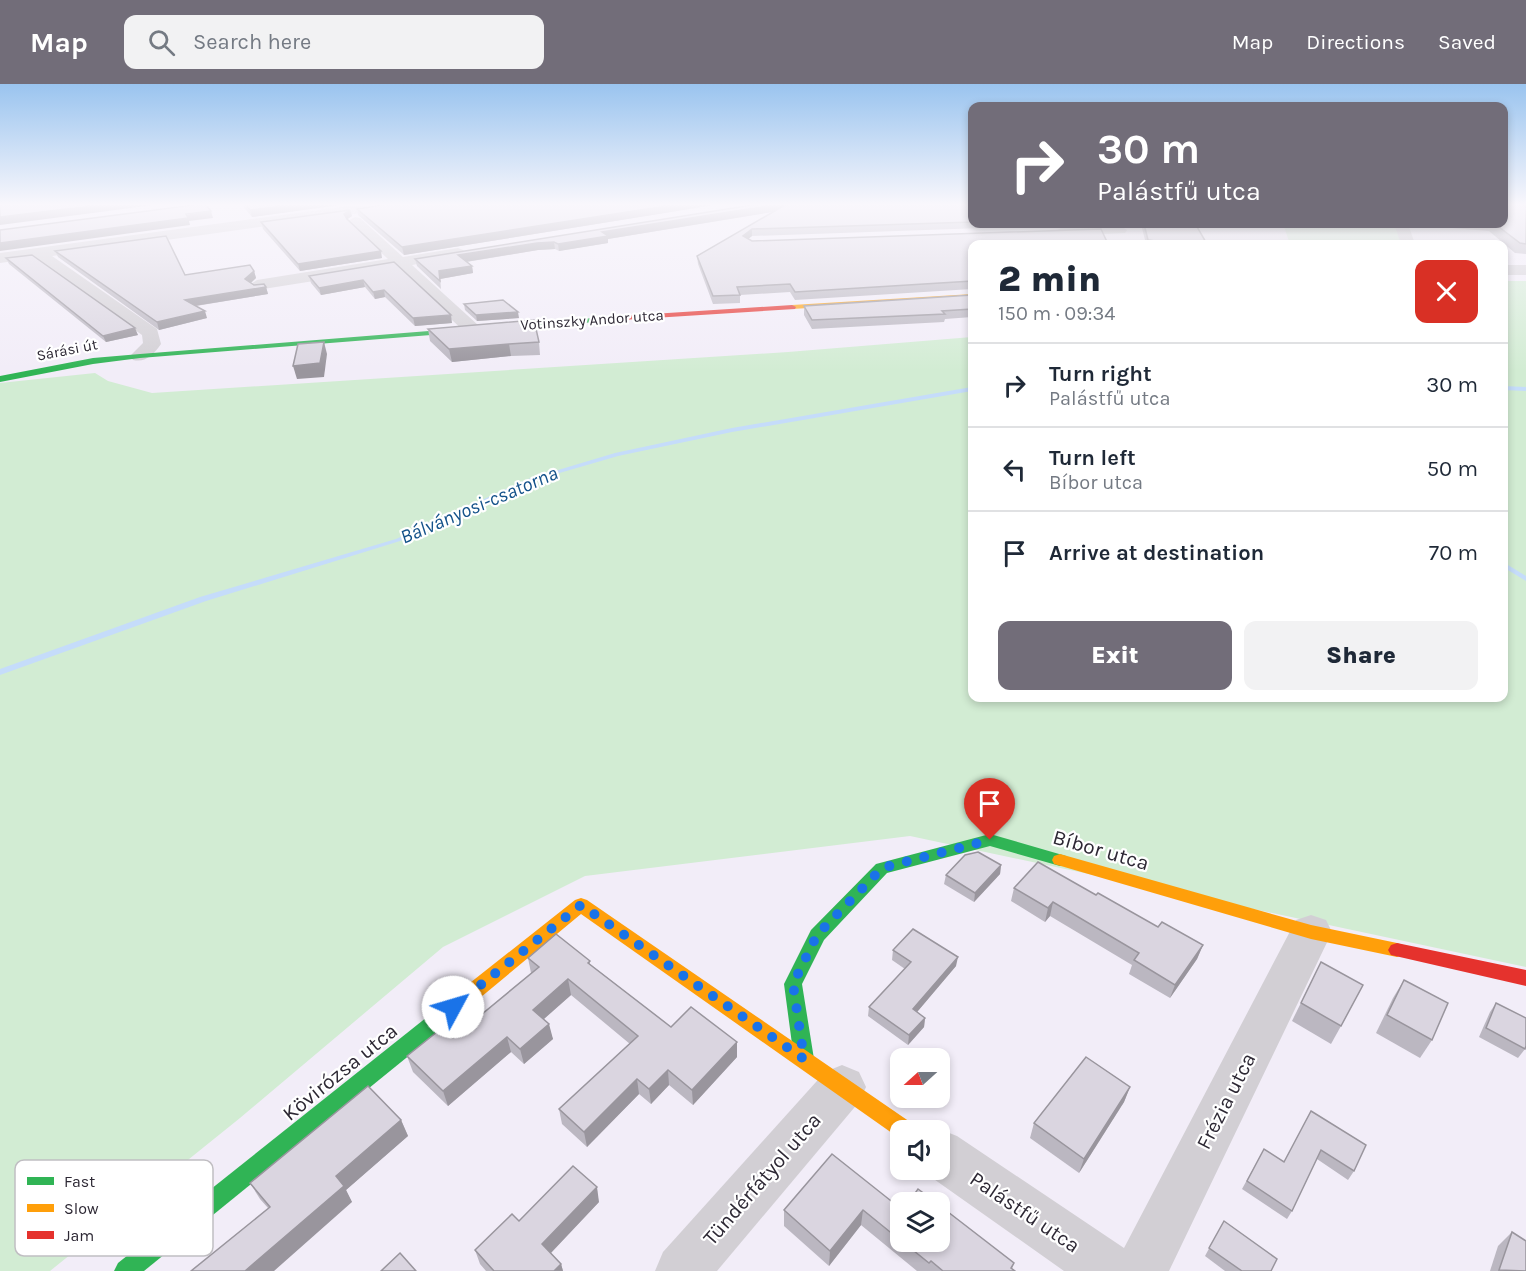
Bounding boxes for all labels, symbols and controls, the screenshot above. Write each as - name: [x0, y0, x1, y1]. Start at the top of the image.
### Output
- search box: [124, 15, 544, 69]
- text: Map: [30, 26, 88, 59]
- icon: search: [145, 26, 178, 59]
- text: Search here: [193, 29, 311, 55]
- text: Map: [1232, 30, 1273, 54]
- text: Directions: [1306, 30, 1405, 54]
- text: Saved: [1438, 30, 1496, 54]
- text: 30 m: [1097, 124, 1200, 174]
- icon: right: [998, 126, 1076, 204]
- text: Palástfű utca: [1097, 175, 1261, 207]
- text: 2 min: [998, 258, 1101, 300]
- button: close: [1415, 260, 1478, 323]
- text: 150 m · 09:34: [998, 302, 1115, 325]
- street label: Votinszky Andor utca: [520, 306, 664, 334]
- street label: Sárási út: [35, 335, 99, 365]
- text: Turn right: [1049, 361, 1152, 387]
- icon: right: [998, 369, 1031, 402]
- text: 30 m: [1426, 372, 1478, 398]
- text: Palástfű utca: [1049, 387, 1170, 410]
- text: Turn left: [1049, 445, 1136, 471]
- icon: left: [998, 453, 1031, 486]
- text: 50 m: [1427, 456, 1478, 482]
- water label: Bálványosi-csatorna: [397, 461, 561, 549]
- text: Bíbor utca: [1049, 471, 1143, 494]
- icon: arrive: [998, 537, 1031, 570]
- text: Arrive at destination: [1049, 540, 1264, 566]
- text: 70 m: [1429, 540, 1478, 566]
- button: Exit: [998, 621, 1232, 690]
- button: Share: [1244, 621, 1478, 690]
- pin: [964, 778, 1015, 840]
- icon: arrive: [973, 787, 1006, 820]
- street label: Bíbor utca: [1050, 825, 1152, 875]
- position arrow: [421, 975, 485, 1039]
- street label: Kövirózsa utca: [278, 1018, 402, 1126]
- north arrow: [890, 1048, 950, 1108]
- map controls: [890, 1048, 950, 1252]
- street label: Frézia utca: [1191, 1049, 1261, 1153]
- street label: Tündérfátyol utca: [698, 1108, 826, 1250]
- button: sound: [890, 1120, 950, 1180]
- legend: [15, 1160, 213, 1256]
- street label: Palástfű utca: [965, 1166, 1085, 1258]
- text: Fast: [64, 1172, 95, 1191]
- button: layers: [890, 1192, 950, 1252]
- text: Slow: [64, 1199, 99, 1218]
- text: Jam: [64, 1226, 94, 1245]

